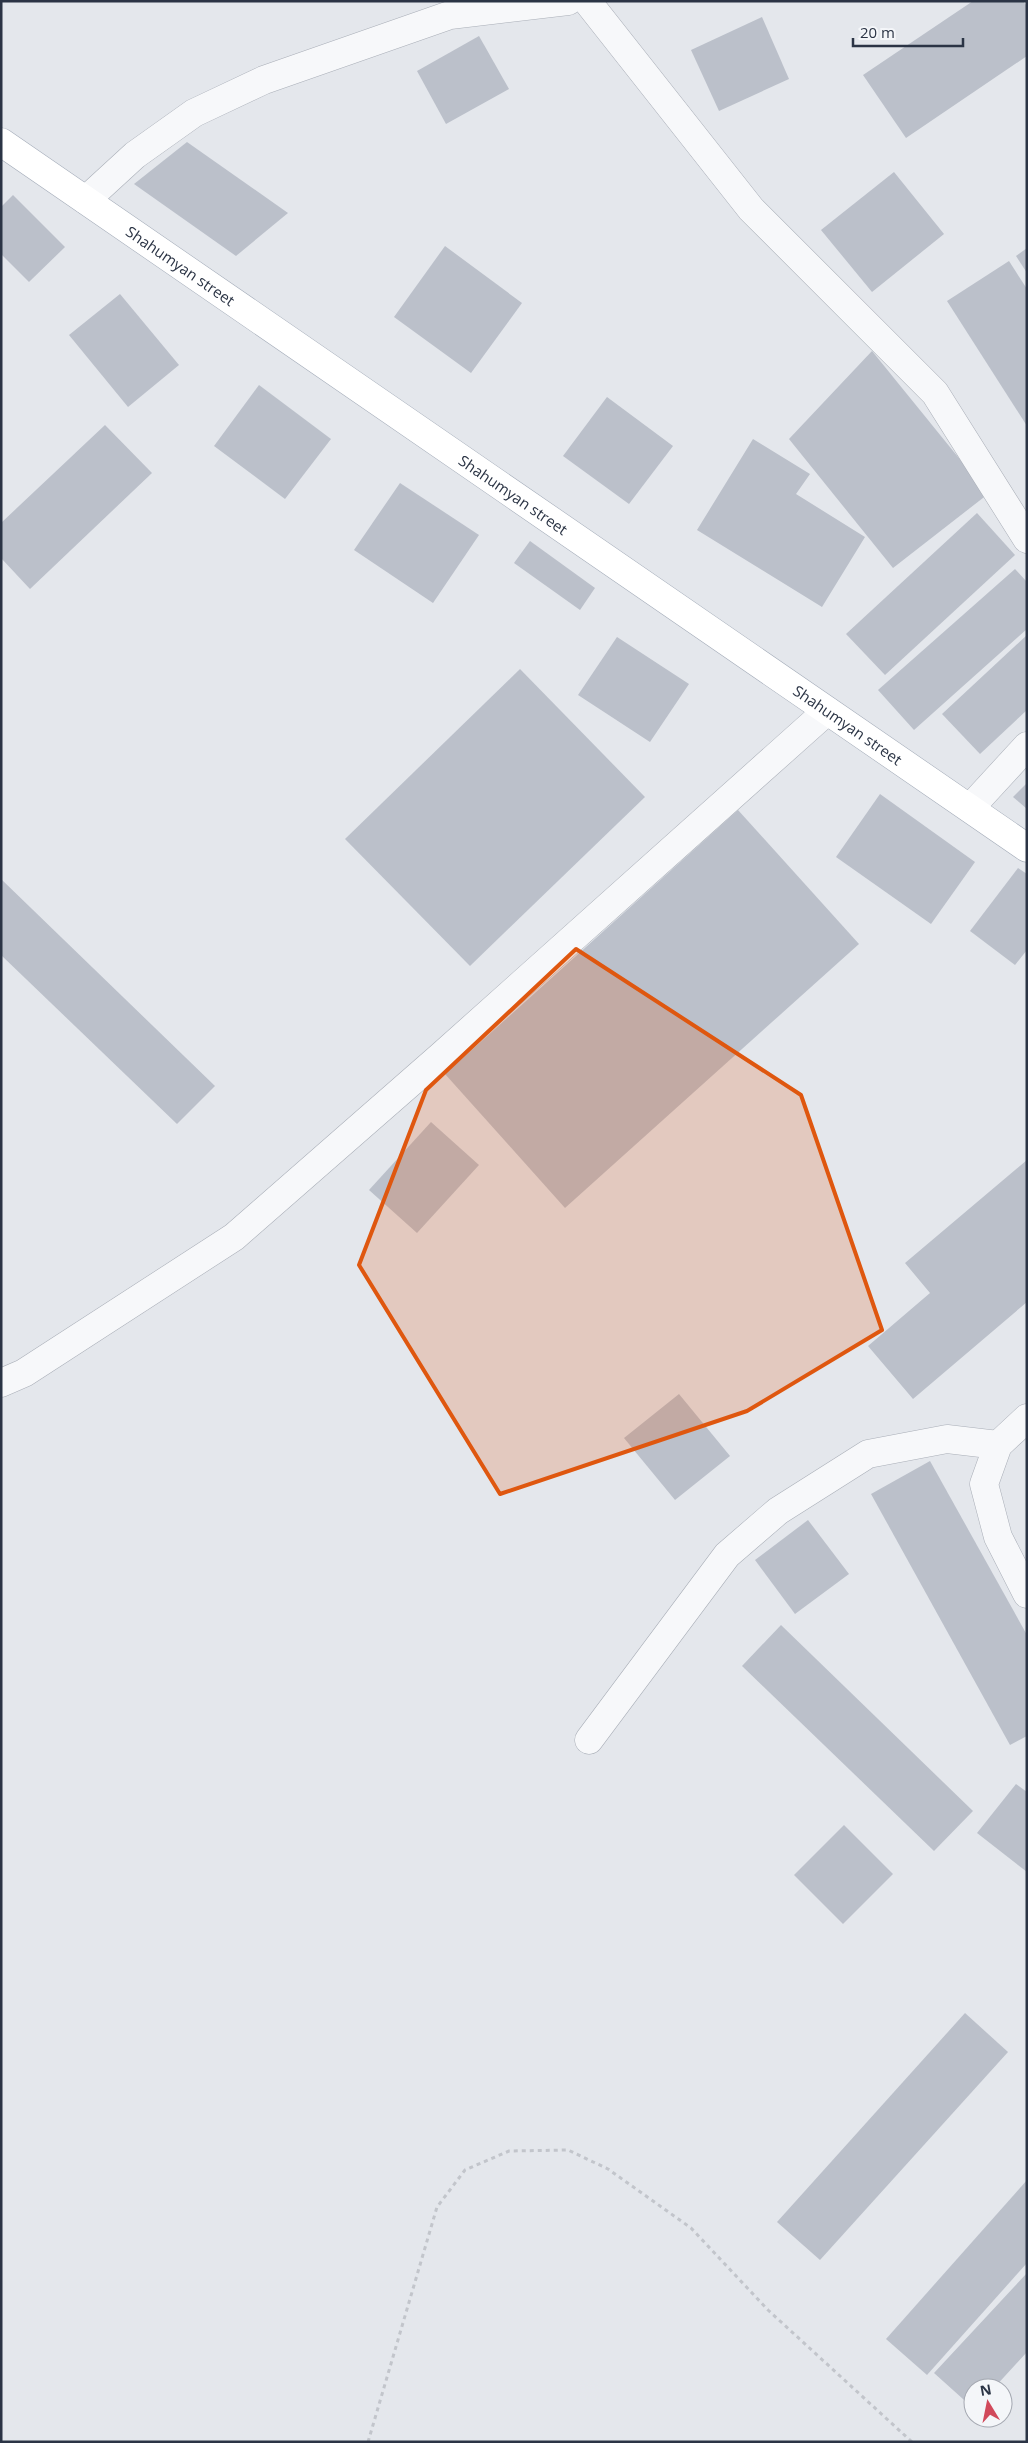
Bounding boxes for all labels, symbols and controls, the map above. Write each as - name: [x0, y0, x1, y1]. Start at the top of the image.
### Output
- scale bar: [853, 15, 963, 47]
- text: 20 m: [860, 22, 895, 42]
- street label: Shahumyan street: [122, 221, 239, 310]
- street label: Shahumyan street: [455, 450, 572, 539]
- street label: Shahumyan street: [790, 680, 906, 769]
- north arrow: [963, 2378, 1013, 2428]
- text: N: [978, 2379, 993, 2400]

